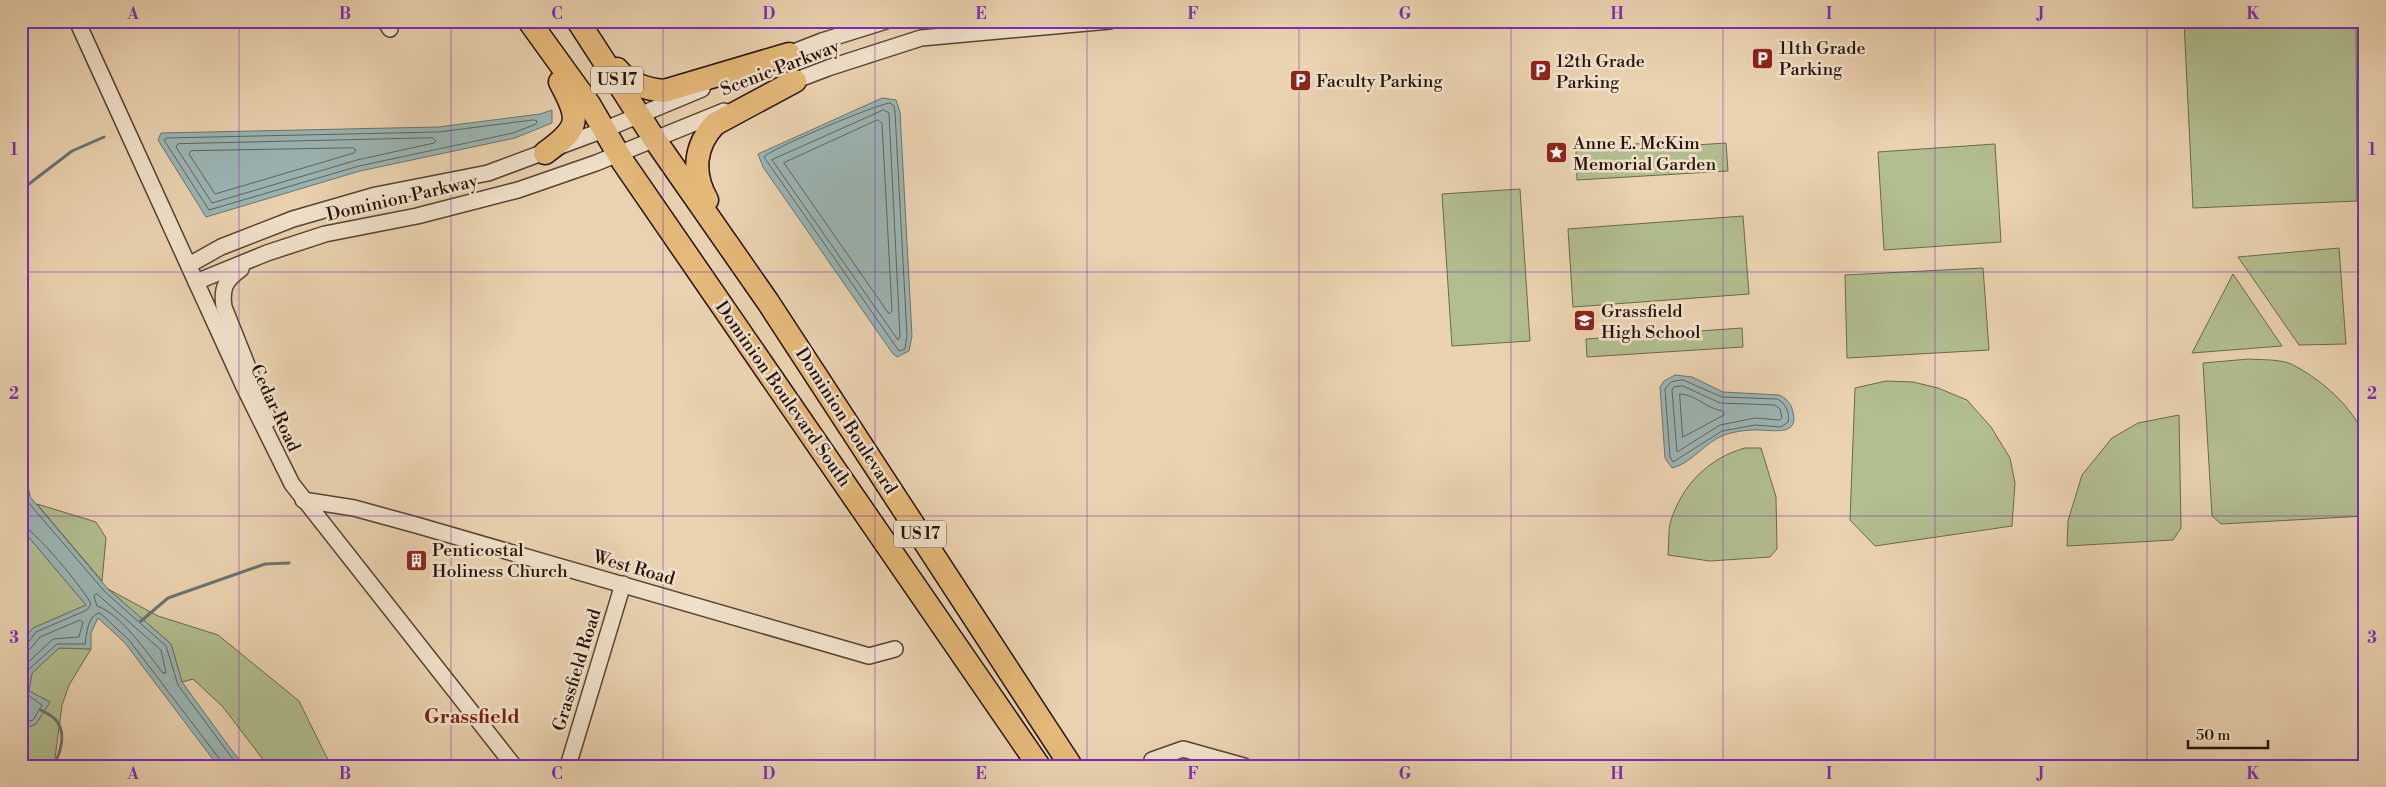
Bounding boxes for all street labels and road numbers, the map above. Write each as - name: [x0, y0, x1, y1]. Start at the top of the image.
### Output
- street label: Scenic Parkway: [717, 35, 843, 101]
- road number: US 17: [591, 66, 643, 94]
- street label: Dominion Parkway: [324, 169, 480, 227]
- street label: Dominion Boulevard South: [710, 297, 856, 491]
- street label: Dominion Boulevard: [791, 344, 901, 498]
- street label: Cedar Road: [245, 361, 306, 456]
- road number: US 17: [894, 520, 946, 548]
- street label: West Road: [589, 545, 678, 591]
- street label: Grassfield Road: [547, 605, 607, 734]

